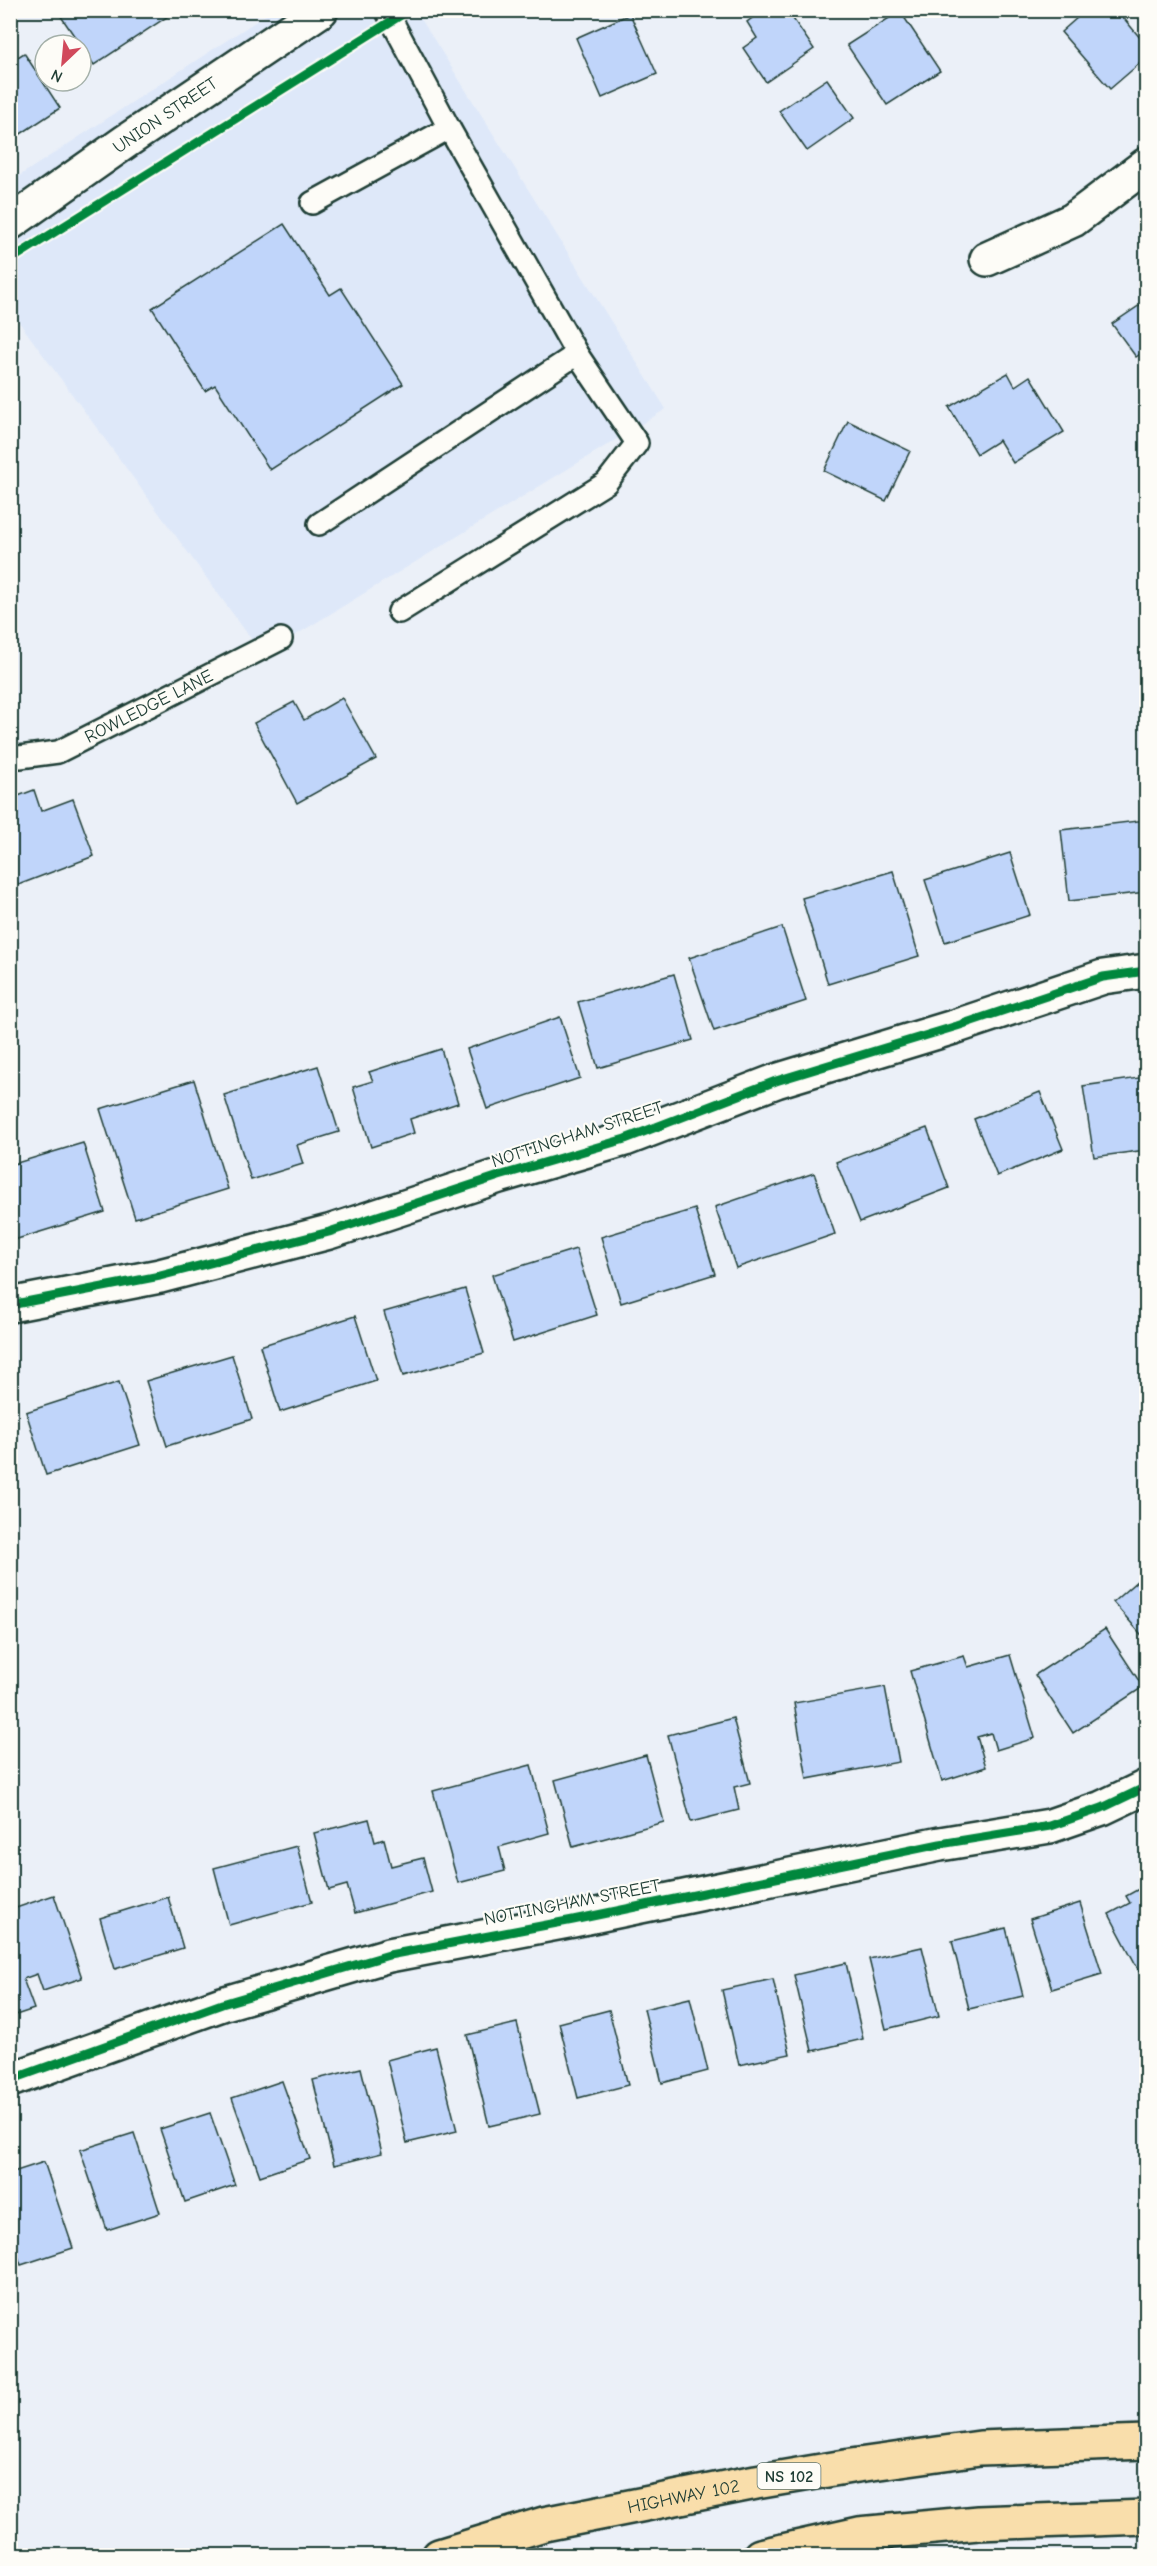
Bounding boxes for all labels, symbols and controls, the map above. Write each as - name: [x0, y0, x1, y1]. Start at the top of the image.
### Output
- north arrow: [33, 33, 93, 93]
- text: N: [48, 65, 65, 86]
- street label: UNION STREET: [109, 72, 222, 158]
- street label: ROWLEDGE LANE: [81, 665, 216, 748]
- street label: NOTTINGHAM STREET: [489, 1097, 666, 1172]
- street label: NOTTINGHAM STREET: [482, 1875, 663, 1930]
- road number: NS 102: [758, 2463, 820, 2489]
- street label: HIGHWAY 102: [626, 2475, 741, 2518]

